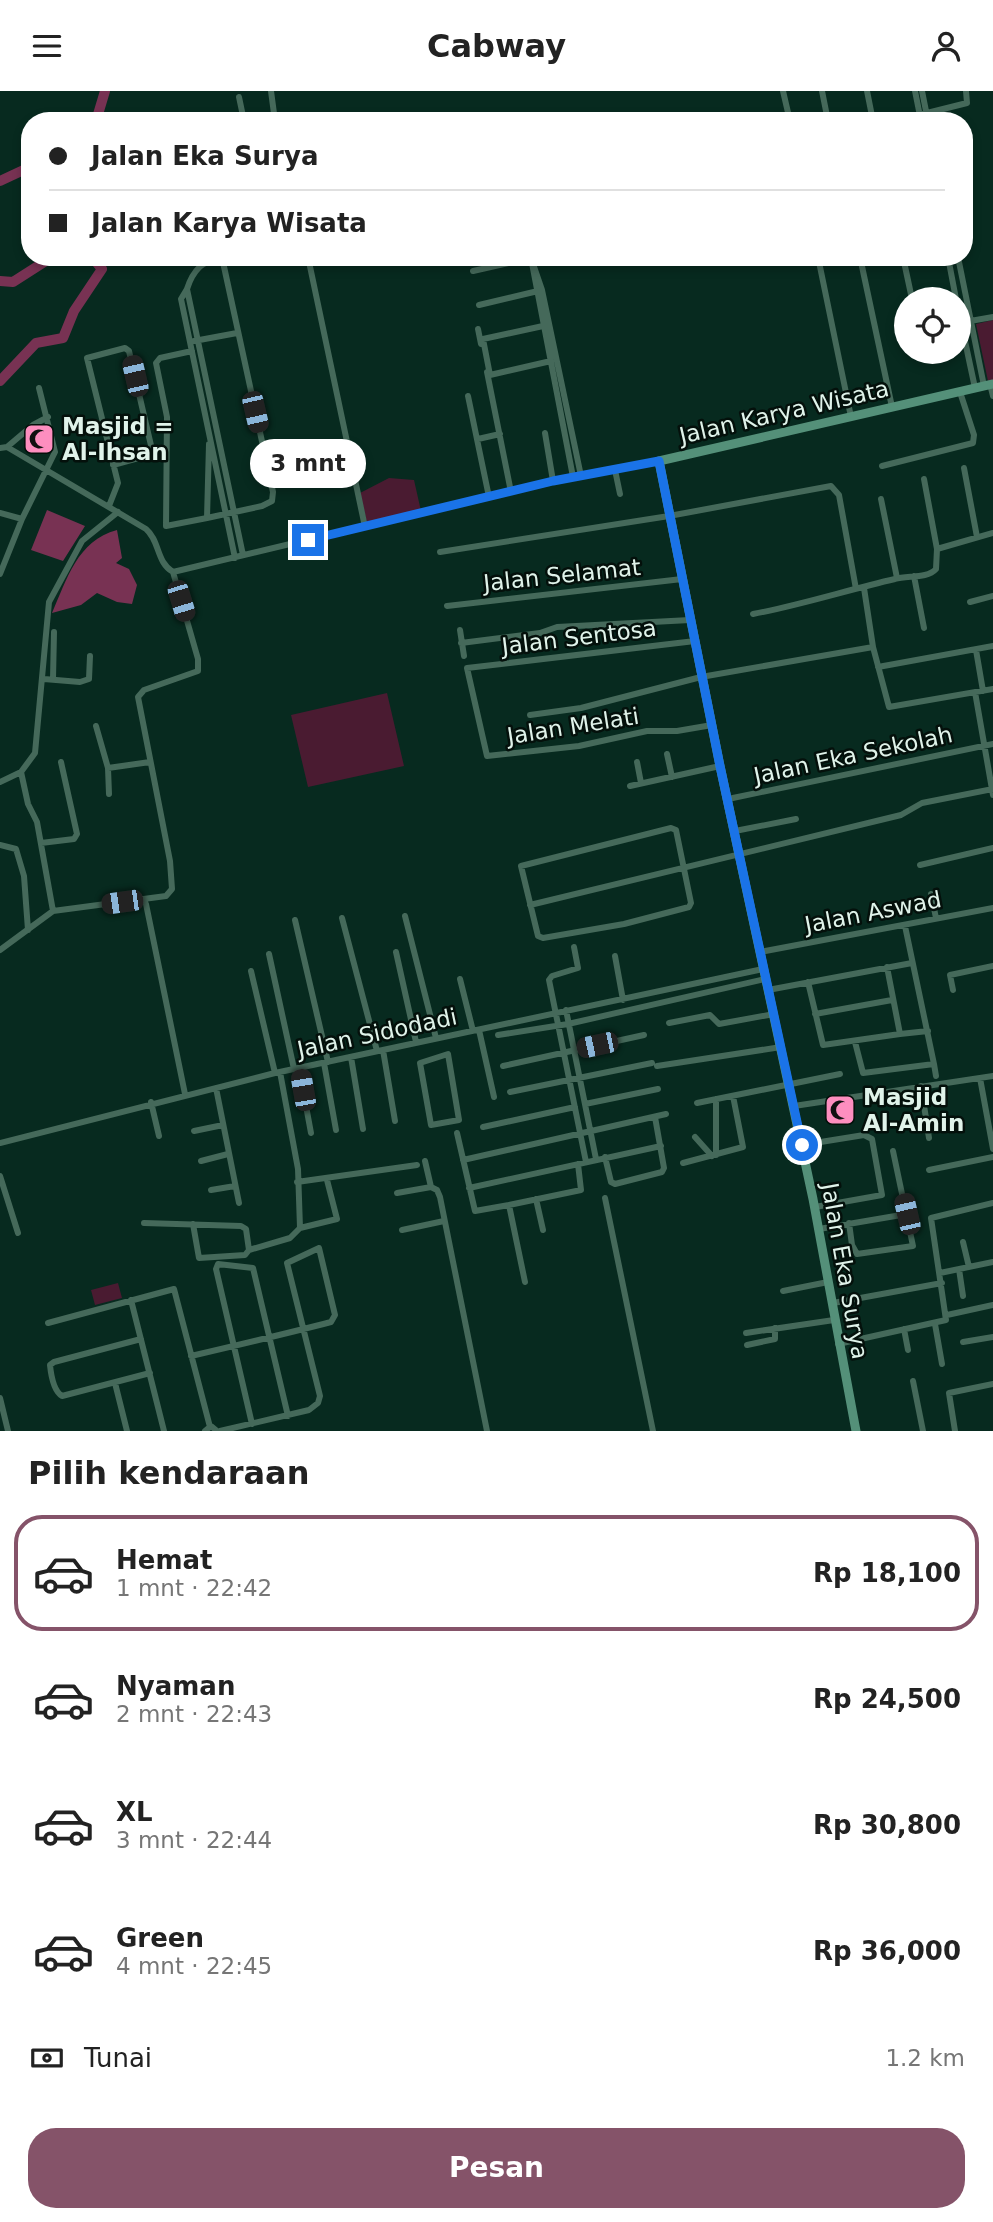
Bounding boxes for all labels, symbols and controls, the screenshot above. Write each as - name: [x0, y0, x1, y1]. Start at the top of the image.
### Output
- icon: menu: [28, 27, 66, 65]
- text: Cabway: [427, 27, 566, 65]
- icon: person: [927, 27, 965, 65]
- text: Jalan Eka Surya: [91, 141, 318, 171]
- text: Jalan Karya Wisata: [91, 208, 367, 238]
- map controls: [894, 287, 971, 364]
- button: locate: [894, 287, 971, 364]
- car: [121, 353, 150, 399]
- street label: Jalan Karya Wisata: [675, 375, 891, 449]
- car: [241, 389, 270, 435]
- place label: Masjid = Al-Ihsan: [62, 413, 174, 465]
- mosque icon: Masjid = Al-Ihsan: [22, 422, 56, 456]
- callout: 3 mnt: [250, 439, 366, 487]
- text: 3 mnt: [270, 450, 346, 476]
- route end: [292, 524, 324, 556]
- street label: Jalan Selamat: [480, 554, 642, 596]
- car: [165, 578, 198, 624]
- street label: Jalan Sentosa: [498, 615, 658, 660]
- street label: Jalan Melati: [503, 703, 641, 750]
- street label: Jalan Eka Sekolah: [749, 721, 955, 789]
- street label: Jalan Aswad: [801, 886, 943, 938]
- car: [100, 889, 145, 915]
- street label: Jalan Sidodadi: [293, 1003, 459, 1063]
- car: [575, 1030, 620, 1060]
- car: [290, 1067, 317, 1113]
- place label: Masjid Al-Amin: [863, 1084, 964, 1136]
- mosque icon: Masjid Al-Amin: [823, 1093, 857, 1127]
- route start: [786, 1129, 818, 1161]
- street label: Jalan Eka Surya: [816, 1179, 873, 1361]
- car: [893, 1191, 922, 1237]
- text: Pilih kendaraan: [28, 1454, 309, 1492]
- icon: car: [32, 1542, 95, 1605]
- text: Hemat: [116, 1545, 212, 1575]
- text: Rp 18,100: [813, 1558, 961, 1588]
- text: 1 mnt · 22:42: [116, 1575, 272, 1601]
- icon: car: [32, 1668, 95, 1731]
- text: Nyaman: [116, 1671, 235, 1701]
- text: Rp 24,500: [813, 1684, 961, 1714]
- text: 2 mnt · 22:43: [116, 1701, 272, 1727]
- icon: car: [32, 1794, 95, 1857]
- text: XL: [116, 1797, 153, 1827]
- text: Rp 30,800: [813, 1810, 961, 1840]
- text: 3 mnt · 22:44: [116, 1827, 272, 1853]
- icon: car: [32, 1920, 95, 1983]
- text: Green: [116, 1923, 204, 1953]
- text: Rp 36,000: [813, 1936, 961, 1966]
- text: 4 mnt · 22:45: [116, 1953, 272, 1979]
- icon: cash: [28, 2039, 66, 2077]
- text: Tunai: [84, 2043, 152, 2073]
- text: 1.2 km: [885, 2045, 965, 2071]
- button: Pesan: [28, 2128, 965, 2208]

